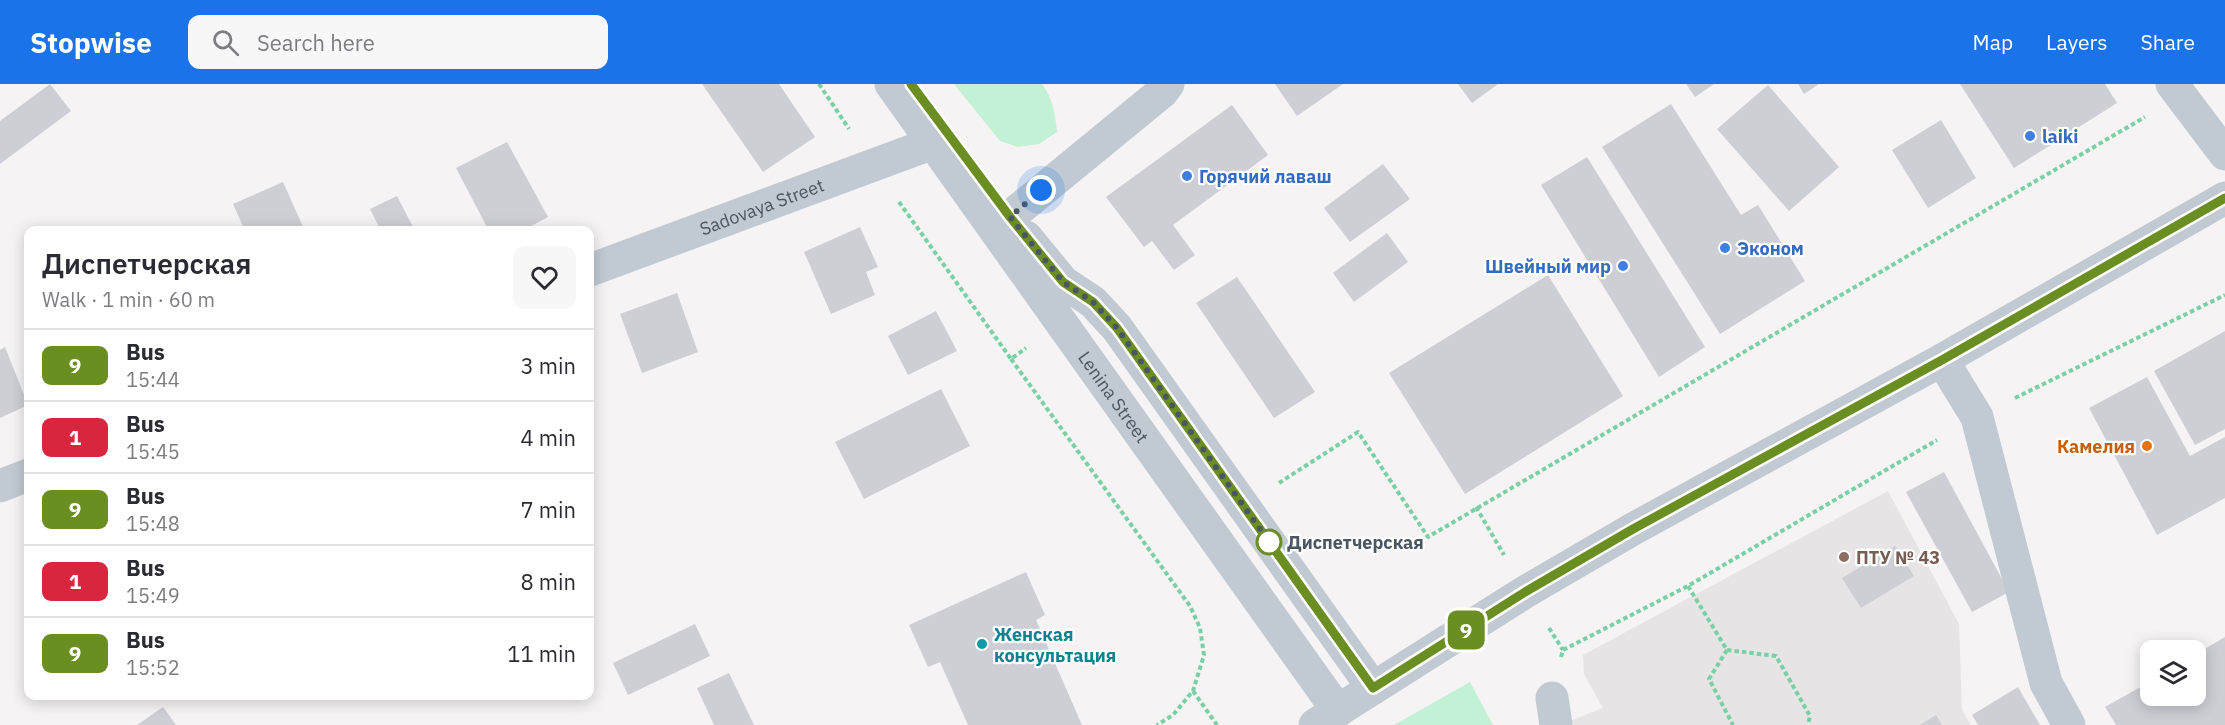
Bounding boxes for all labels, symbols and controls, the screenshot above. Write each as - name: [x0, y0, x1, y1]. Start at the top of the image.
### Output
- search box: [188, 15, 608, 69]
- text: Stopwise: [30, 24, 152, 61]
- icon: search: [209, 26, 242, 59]
- text: Search here: [257, 28, 375, 57]
- text: Map: [1973, 28, 2013, 56]
- text: Layers: [2046, 28, 2108, 56]
- text: Share: [2141, 28, 2195, 56]
- place label: laiki: [2042, 125, 2078, 148]
- marker: laiki: [2023, 129, 2037, 143]
- place label: Горячий лаваш: [1199, 165, 1332, 188]
- marker: Горячий лаваш: [1180, 169, 1194, 183]
- street label: Sadovaya Street: [696, 173, 827, 240]
- your location: [1026, 175, 1056, 205]
- place label: Эконом: [1737, 237, 1804, 260]
- marker: Эконом: [1718, 241, 1732, 255]
- text: Диспетчерская: [42, 245, 251, 282]
- button: heart: [513, 246, 576, 309]
- place label: Швейный мир: [1485, 255, 1611, 278]
- marker: Швейный мир: [1616, 259, 1630, 273]
- text: Walk · 1 min · 60 m: [42, 286, 215, 313]
- text: Bus: [126, 337, 165, 366]
- street label: Lenina Street: [1073, 346, 1154, 447]
- text: 9: [69, 351, 81, 379]
- text: 3 min: [520, 351, 576, 380]
- text: 15:44: [126, 366, 180, 393]
- text: Bus: [126, 409, 165, 438]
- text: 1: [69, 423, 81, 451]
- text: 4 min: [520, 423, 576, 452]
- place label: Камелия: [2057, 435, 2135, 458]
- text: 15:45: [126, 438, 180, 465]
- marker: Камелия: [2140, 439, 2154, 453]
- text: Bus: [126, 481, 165, 510]
- text: 9: [69, 495, 81, 523]
- text: 7 min: [520, 495, 576, 524]
- text: 15:48: [126, 510, 180, 537]
- marker: Диспетчерская: [1256, 529, 1282, 555]
- place label: Диспетчерская: [1287, 531, 1424, 554]
- place label: ПТУ № 43: [1856, 546, 1940, 569]
- marker: ПТУ № 43: [1837, 550, 1851, 564]
- text: Bus: [126, 553, 165, 582]
- text: 1: [69, 567, 81, 595]
- text: 8 min: [520, 567, 576, 596]
- text: 15:49: [126, 582, 180, 609]
- line badge: 9: [1446, 610, 1486, 650]
- text: 9: [1460, 616, 1472, 644]
- place label: Женская консультация: [994, 623, 1116, 667]
- text: Bus: [126, 625, 165, 654]
- marker: Женская консультация: [975, 637, 989, 651]
- text: 9: [69, 639, 81, 667]
- text: 11 min: [507, 639, 576, 668]
- map controls: [2140, 640, 2206, 706]
- button: layers: [2140, 640, 2206, 706]
- text: 15:52: [126, 654, 180, 681]

